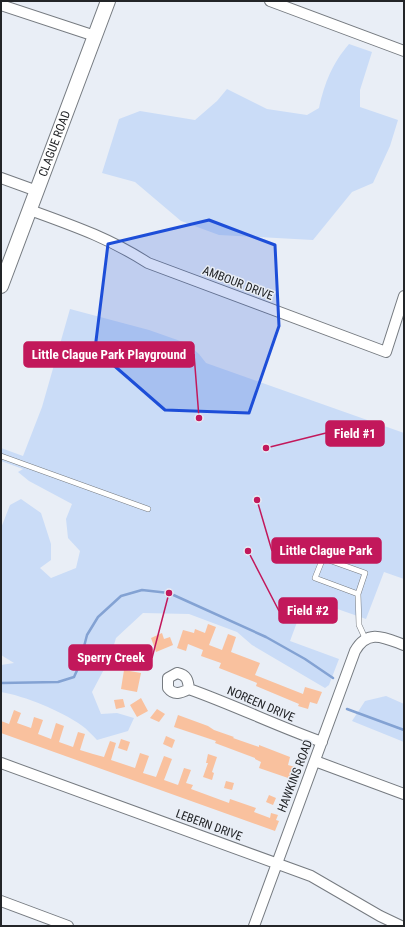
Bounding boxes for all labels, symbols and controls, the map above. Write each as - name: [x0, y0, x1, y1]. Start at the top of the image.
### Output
- street label: CLAGUE ROAD: [36, 109, 73, 179]
- street label: AMBOUR DRIVE: [201, 263, 275, 303]
- callout: Little Clague Park Playground: [24, 342, 194, 367]
- text: Little Clague Park Playground: [32, 347, 186, 362]
- callout: Field #1: [326, 421, 384, 446]
- text: Field #1: [334, 426, 376, 441]
- callout: Little Clague Park: [272, 538, 381, 563]
- text: Little Clague Park: [280, 543, 373, 558]
- callout: Field #2: [279, 598, 337, 623]
- text: Field #2: [287, 603, 329, 618]
- callout: Sperry Creek: [69, 645, 152, 670]
- text: Sperry Creek: [77, 650, 145, 665]
- street label: NOREEN DRIVE: [225, 683, 297, 725]
- street label: HAWKINS ROAD: [275, 738, 315, 814]
- street label: LEBERN DRIVE: [174, 807, 244, 844]

